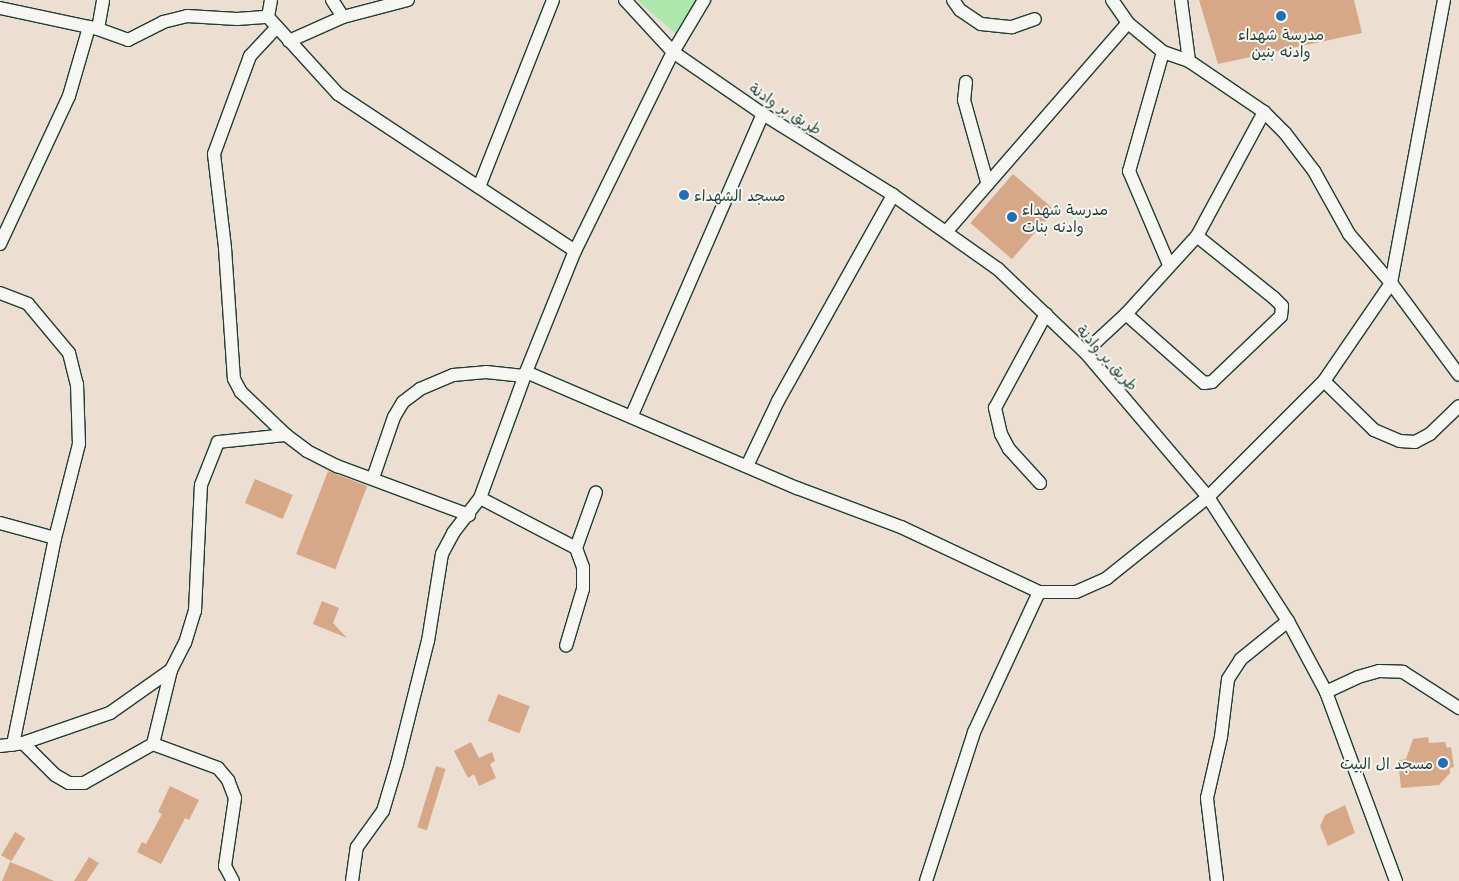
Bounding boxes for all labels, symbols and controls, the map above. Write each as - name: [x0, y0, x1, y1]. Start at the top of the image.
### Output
- marker: مدرسة شهداء وادنه بنين: [1275, 10, 1287, 22]
- place label: مدرسة شهداء وادنه بنين: [1238, 24, 1324, 59]
- street label: طريق بر وادنة: [747, 78, 825, 138]
- place label: مسجد الشهداء: [694, 186, 785, 204]
- marker: مسجد الشهداء: [678, 189, 690, 201]
- place label: مدرسة شهداء وادنه بنات: [1022, 199, 1108, 234]
- marker: مدرسة شهداء وادنه بنات: [1006, 211, 1018, 223]
- street label: طريق بر وادنة: [1074, 320, 1142, 394]
- place label: مسجد ال البيت: [1340, 754, 1433, 772]
- marker: مسجد ال البيت: [1437, 757, 1449, 769]

